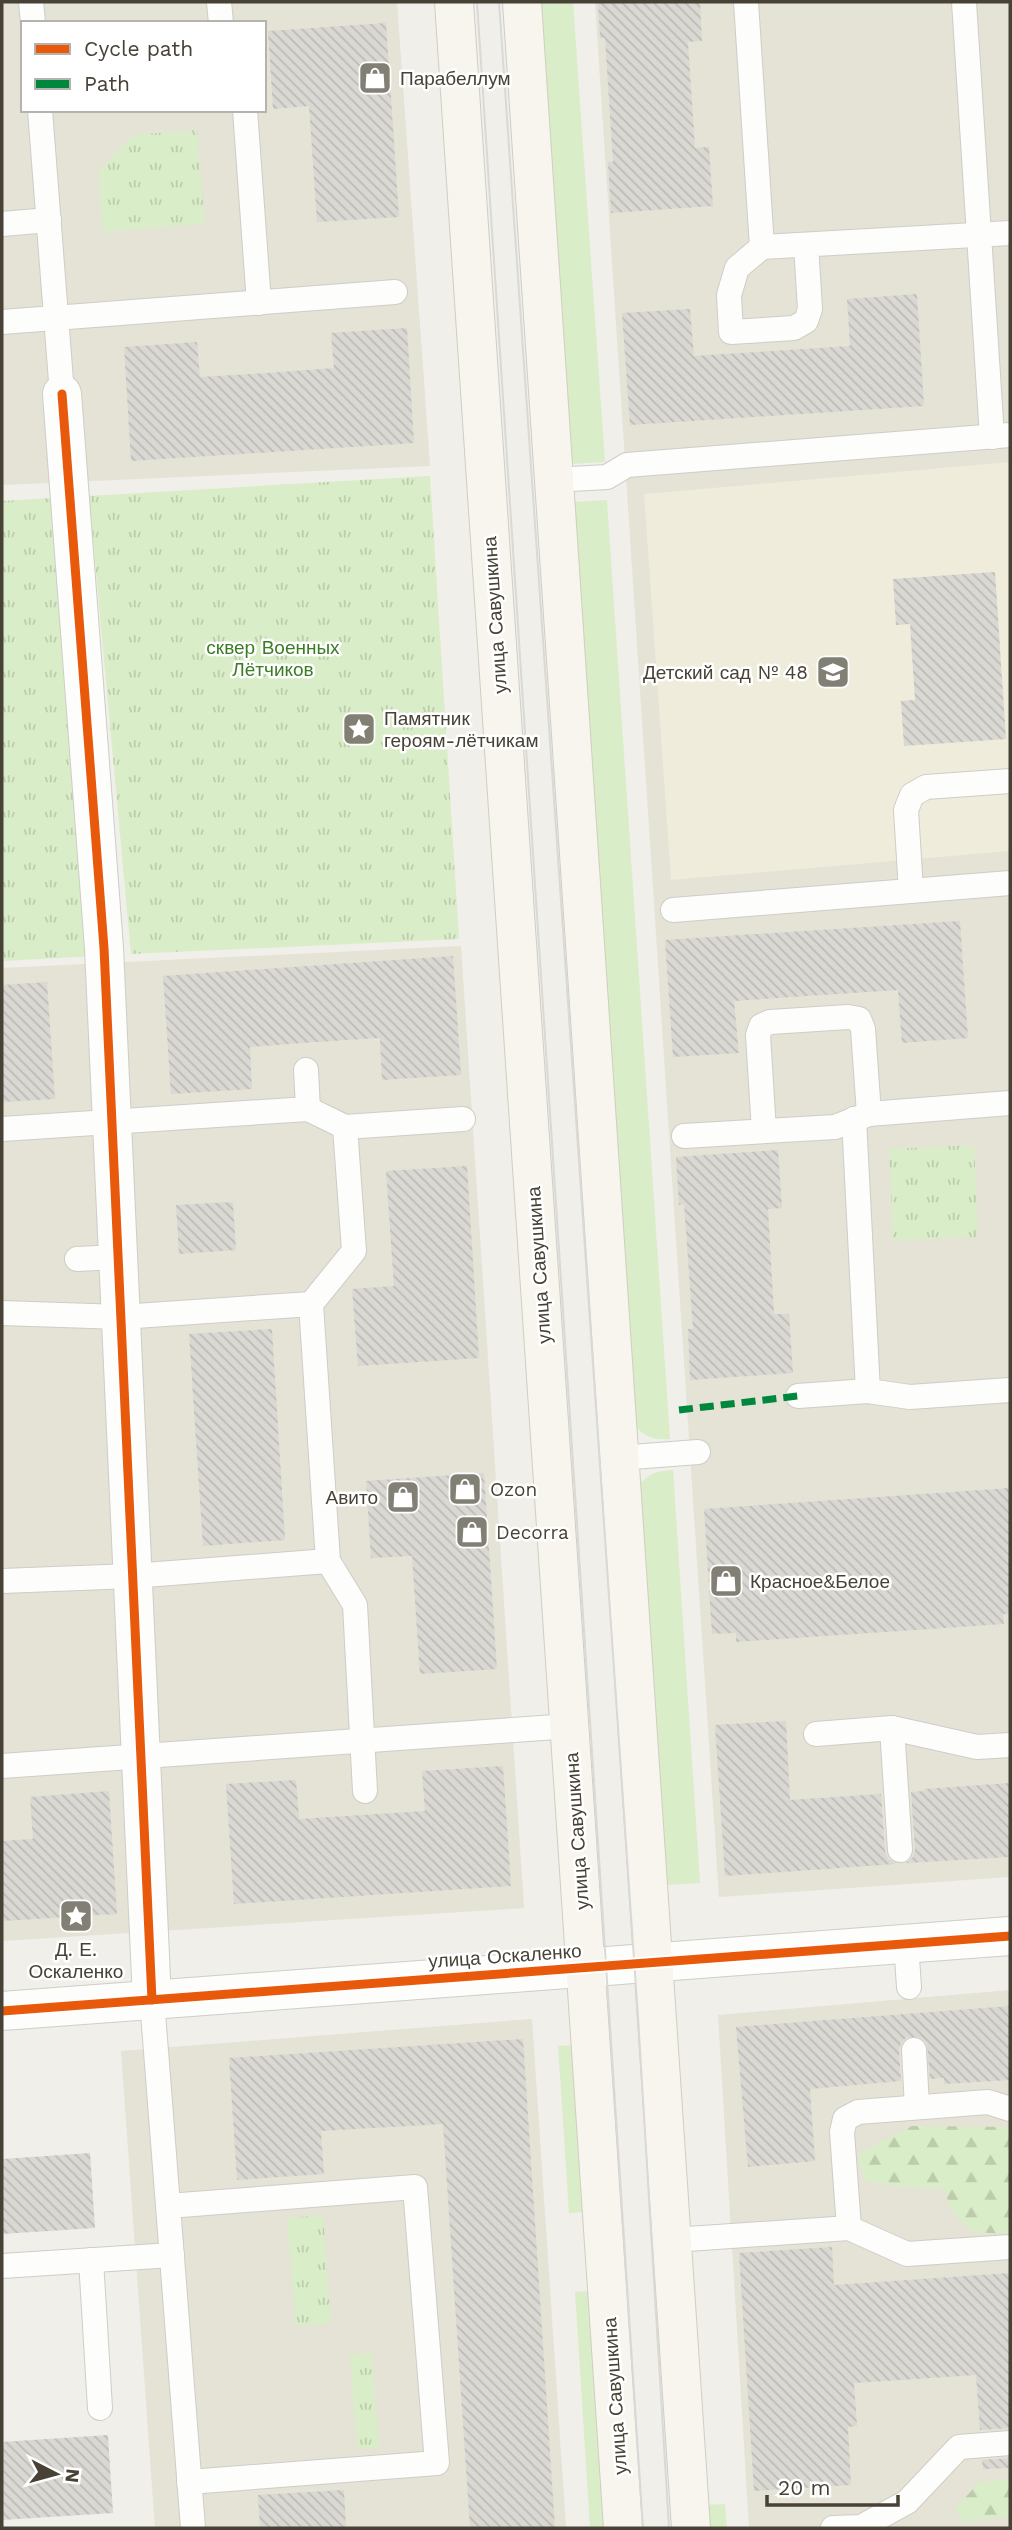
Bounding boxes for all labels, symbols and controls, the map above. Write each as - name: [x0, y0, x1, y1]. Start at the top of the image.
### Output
- legend: [21, 21, 266, 112]
- text: Cycle path: [84, 36, 193, 61]
- shop icon: Парабеллум: [356, 59, 394, 97]
- place label: Парабеллум: [400, 67, 510, 90]
- text: Path: [84, 71, 130, 96]
- street label: улица Савушкина: [478, 535, 512, 694]
- park label: сквер Военных Лётчиков: [206, 636, 340, 681]
- school or university icon: Детский сад № 48: [814, 653, 852, 691]
- place label: Детский сад № 48: [643, 661, 808, 684]
- place label: Памятник героям-лётчикам: [384, 707, 538, 752]
- place icon: Памятник героям-лётчикам: [340, 710, 378, 748]
- street label: улица Савушкина: [522, 1185, 556, 1344]
- shop icon: Ozon: [446, 1470, 484, 1508]
- shop icon: Авито: [384, 1478, 422, 1516]
- place label: Ozon: [490, 1478, 537, 1501]
- place label: Авито: [326, 1486, 378, 1509]
- shop icon: Decorra: [453, 1513, 491, 1551]
- place label: Decorra: [496, 1521, 569, 1544]
- shop icon: Красное&Белое: [707, 1562, 745, 1600]
- place label: Красное&Белое: [750, 1570, 890, 1593]
- street label: улица Савушкина: [560, 1751, 594, 1910]
- place icon: Д. Е. Оскаленко: [57, 1897, 95, 1935]
- place label: Д. Е. Оскаленко: [29, 1938, 123, 1983]
- street label: улица Оскаленко: [428, 1939, 582, 1973]
- street label: улица Савушкина: [598, 2316, 632, 2475]
- north arrow: [21, 2439, 91, 2509]
- scale bar: [767, 2464, 898, 2508]
- text: N: [60, 2468, 85, 2484]
- text: 20 m: [778, 2475, 830, 2500]

